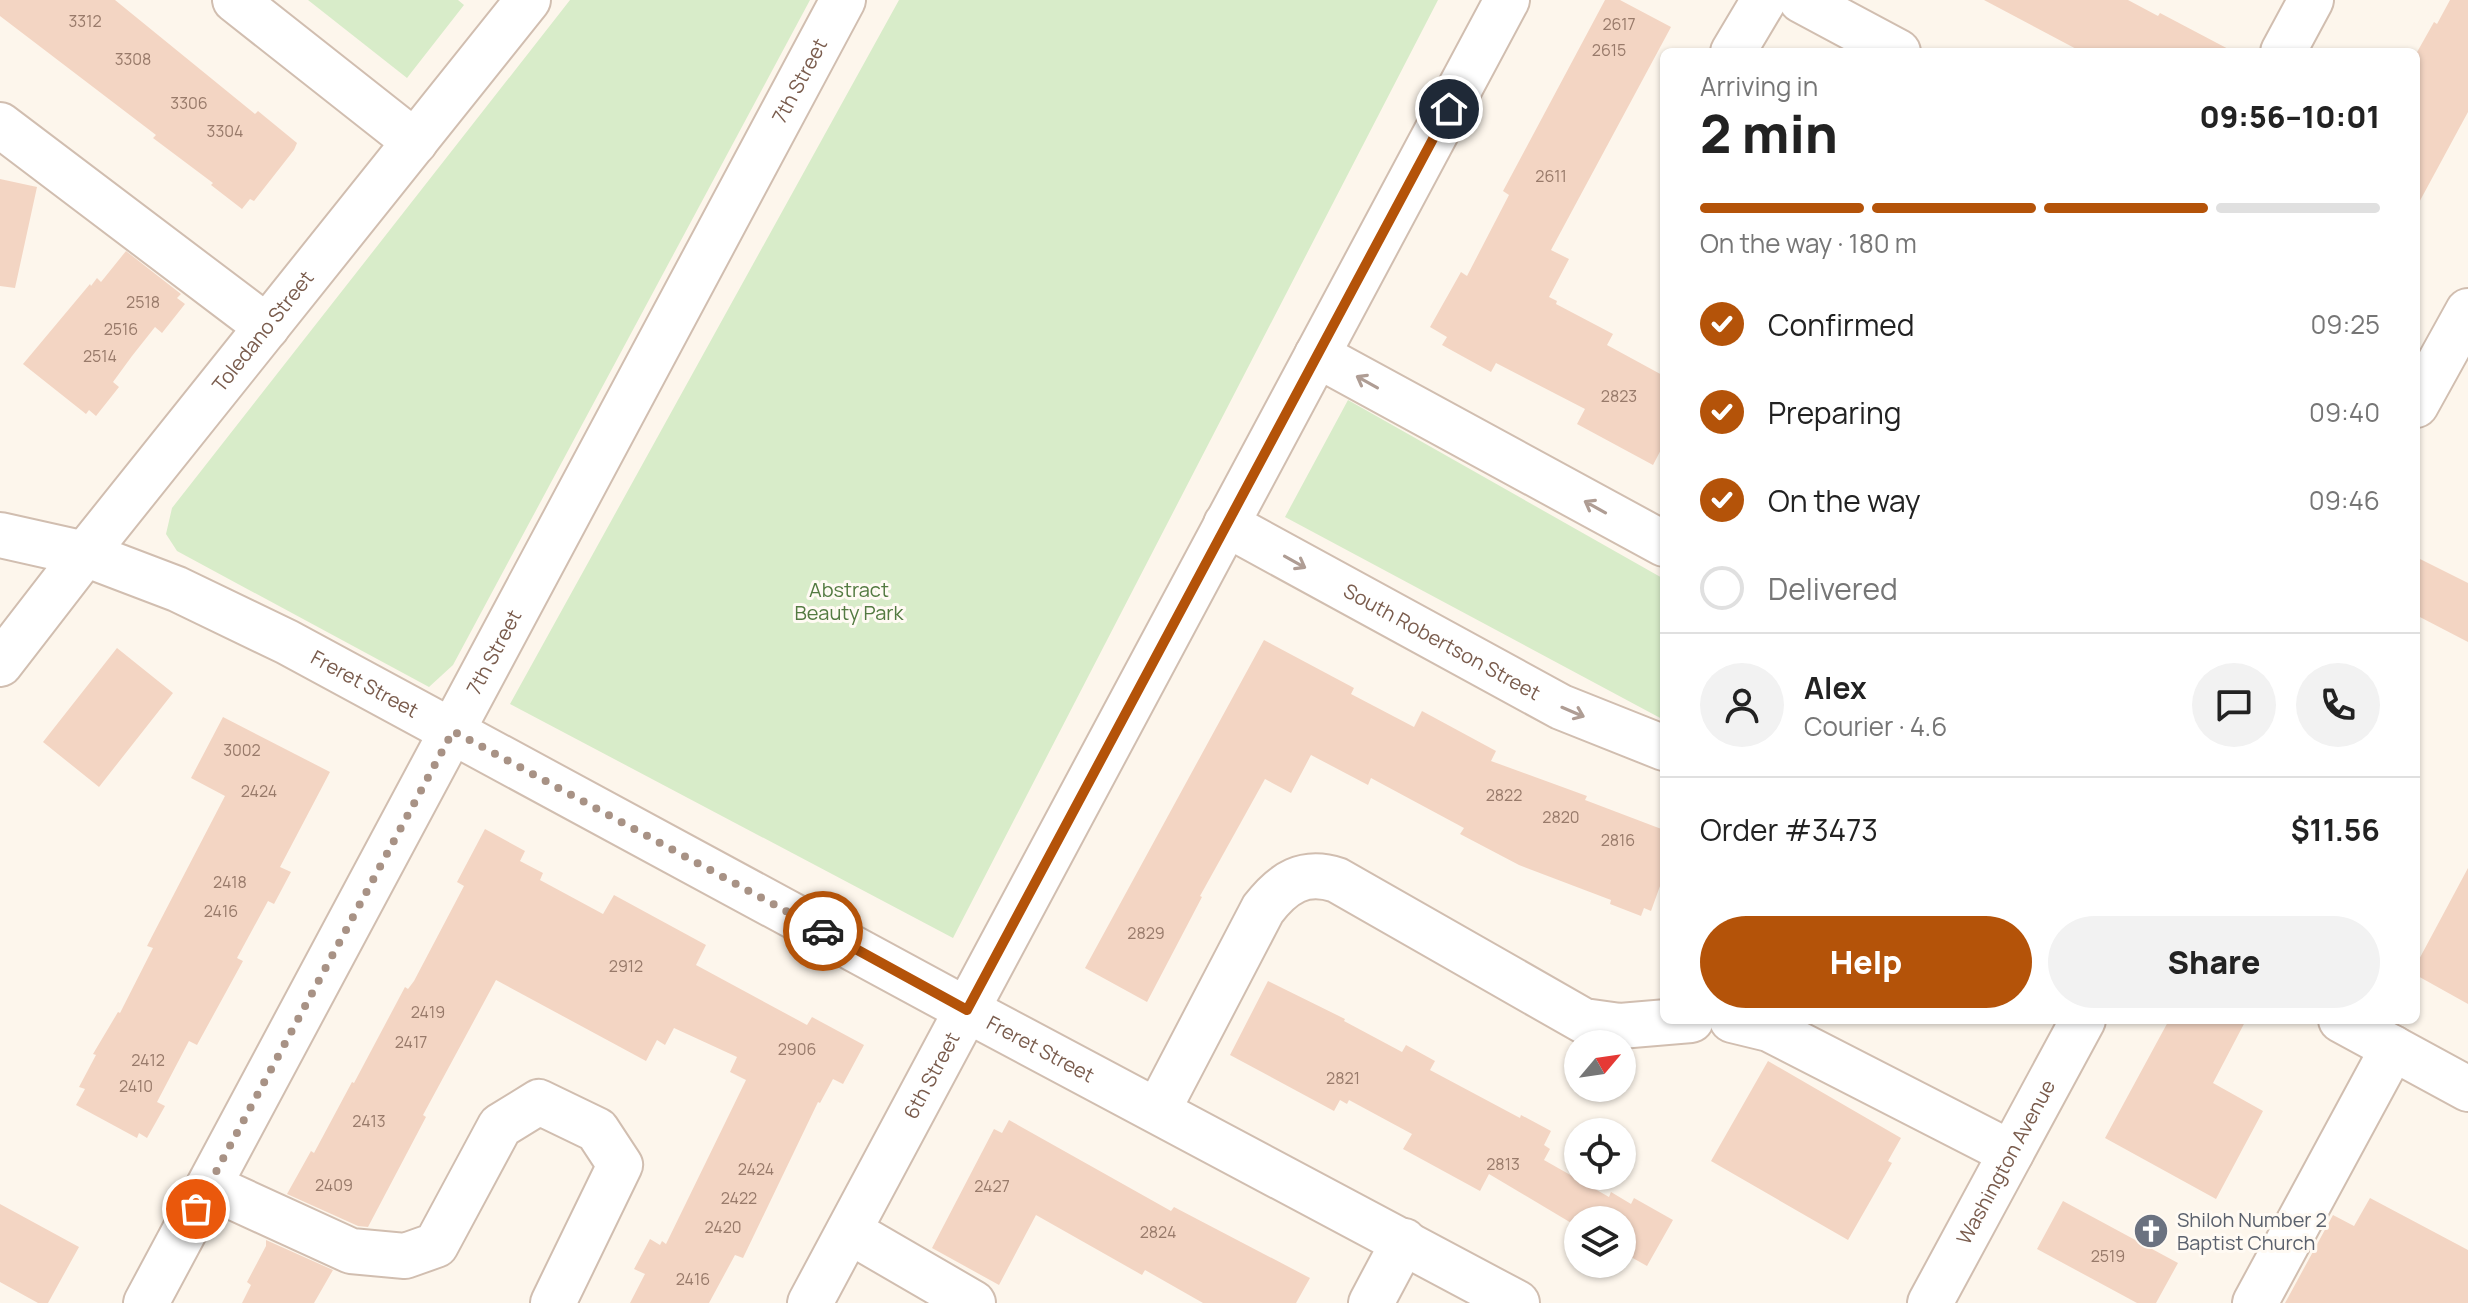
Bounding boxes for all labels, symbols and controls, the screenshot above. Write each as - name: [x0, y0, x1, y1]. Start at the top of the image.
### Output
- house number: 3312: [68, 10, 102, 32]
- house number: 2617: [1602, 13, 1636, 35]
- street label: 7th Street: [766, 33, 833, 128]
- house number: 2615: [1592, 39, 1626, 61]
- house number: 3308: [115, 48, 151, 70]
- text: Arriving in: [1700, 68, 1818, 104]
- pin: [1415, 75, 1483, 143]
- icon: home: [1427, 87, 1471, 131]
- house number: 3306: [170, 92, 208, 114]
- text: 09:56–10:01: [2199, 96, 2380, 137]
- text: 2 min: [1700, 98, 1838, 169]
- house number: 3304: [207, 120, 243, 142]
- house number: 2611: [1535, 165, 1567, 187]
- text: On the way · 180 m: [1700, 225, 1917, 261]
- street label: Toledano Street: [206, 265, 319, 397]
- house number: 2518: [126, 291, 160, 313]
- icon: check: [1700, 302, 1744, 346]
- text: Confirmed: [1768, 304, 1915, 345]
- text: 09:25: [2310, 306, 2380, 342]
- house number: 2516: [104, 318, 138, 340]
- house number: 2514: [83, 345, 117, 367]
- one-way arrow: [1356, 374, 1379, 390]
- house number: 2823: [1601, 385, 1637, 407]
- icon: check: [1700, 390, 1744, 434]
- text: Preparing: [1768, 392, 1902, 433]
- text: 09:40: [2309, 394, 2380, 430]
- icon: check: [1700, 478, 1744, 522]
- text: On the way: [1768, 480, 1921, 521]
- text: 09:46: [2309, 482, 2380, 518]
- one-way arrow: [1584, 498, 1608, 514]
- one-way arrow: [1283, 554, 1306, 570]
- text: Delivered: [1768, 568, 1898, 609]
- park label: Abstract Beauty Park: [795, 576, 905, 626]
- street label: South Robertson Street: [1339, 577, 1545, 706]
- street label: 7th Street: [460, 605, 527, 699]
- street label: Freret Street: [306, 644, 423, 724]
- button: person: [1700, 663, 1784, 747]
- button: chat: [2192, 663, 2276, 747]
- button: phone: [2296, 663, 2380, 747]
- text: Alex: [1804, 667, 1867, 708]
- one-way arrow: [1560, 705, 1585, 720]
- text: Courier · 4.6: [1804, 708, 1947, 744]
- house number: 3002: [223, 739, 261, 761]
- house number: 2424: [241, 780, 277, 802]
- house number: 2822: [1486, 784, 1522, 806]
- house number: 2820: [1542, 806, 1580, 828]
- text: Order #3473: [1700, 809, 1878, 850]
- text: $11.56: [2291, 809, 2380, 850]
- house number: 2816: [1601, 829, 1635, 851]
- house number: 2418: [213, 871, 247, 893]
- courier: [783, 891, 863, 971]
- house number: 2416: [204, 900, 238, 922]
- icon: car: [801, 909, 845, 953]
- button: Help: [1700, 916, 2032, 1008]
- button: Share: [2048, 916, 2380, 1008]
- house number: 2829: [1127, 922, 1165, 944]
- house number: 2912: [609, 955, 643, 977]
- house number: 2419: [411, 1001, 445, 1023]
- street label: Freret Street: [982, 1009, 1099, 1088]
- street label: 6th Street: [897, 1027, 966, 1124]
- north arrow: [1564, 1030, 1636, 1102]
- map controls: [1564, 1030, 1636, 1278]
- house number: 2417: [395, 1031, 427, 1053]
- house number: 2906: [778, 1038, 816, 1060]
- house number: 2412: [131, 1049, 165, 1071]
- house number: 2821: [1326, 1067, 1360, 1089]
- house number: 2410: [119, 1075, 153, 1097]
- street label: Washington Avenue: [1950, 1075, 2061, 1249]
- house number: 2413: [352, 1110, 386, 1132]
- button: locate: [1564, 1118, 1636, 1190]
- house number: 2813: [1486, 1153, 1520, 1175]
- house number: 2424: [738, 1158, 774, 1180]
- house number: 2409: [315, 1174, 353, 1196]
- pin: [162, 1175, 230, 1243]
- house number: 2427: [974, 1175, 1010, 1197]
- icon: bag: [174, 1187, 218, 1231]
- house number: 2422: [721, 1187, 757, 1209]
- button: layers: [1564, 1206, 1636, 1278]
- place label: Shiloh Number 2 Baptist Church: [2177, 1206, 2327, 1256]
- church icon: Shiloh Number 2 Baptist Church: [2132, 1212, 2170, 1250]
- house number: 2420: [704, 1216, 742, 1238]
- house number: 2824: [1140, 1221, 1176, 1243]
- house number: 2519: [2091, 1245, 2125, 1267]
- house number: 2416: [676, 1268, 710, 1290]

